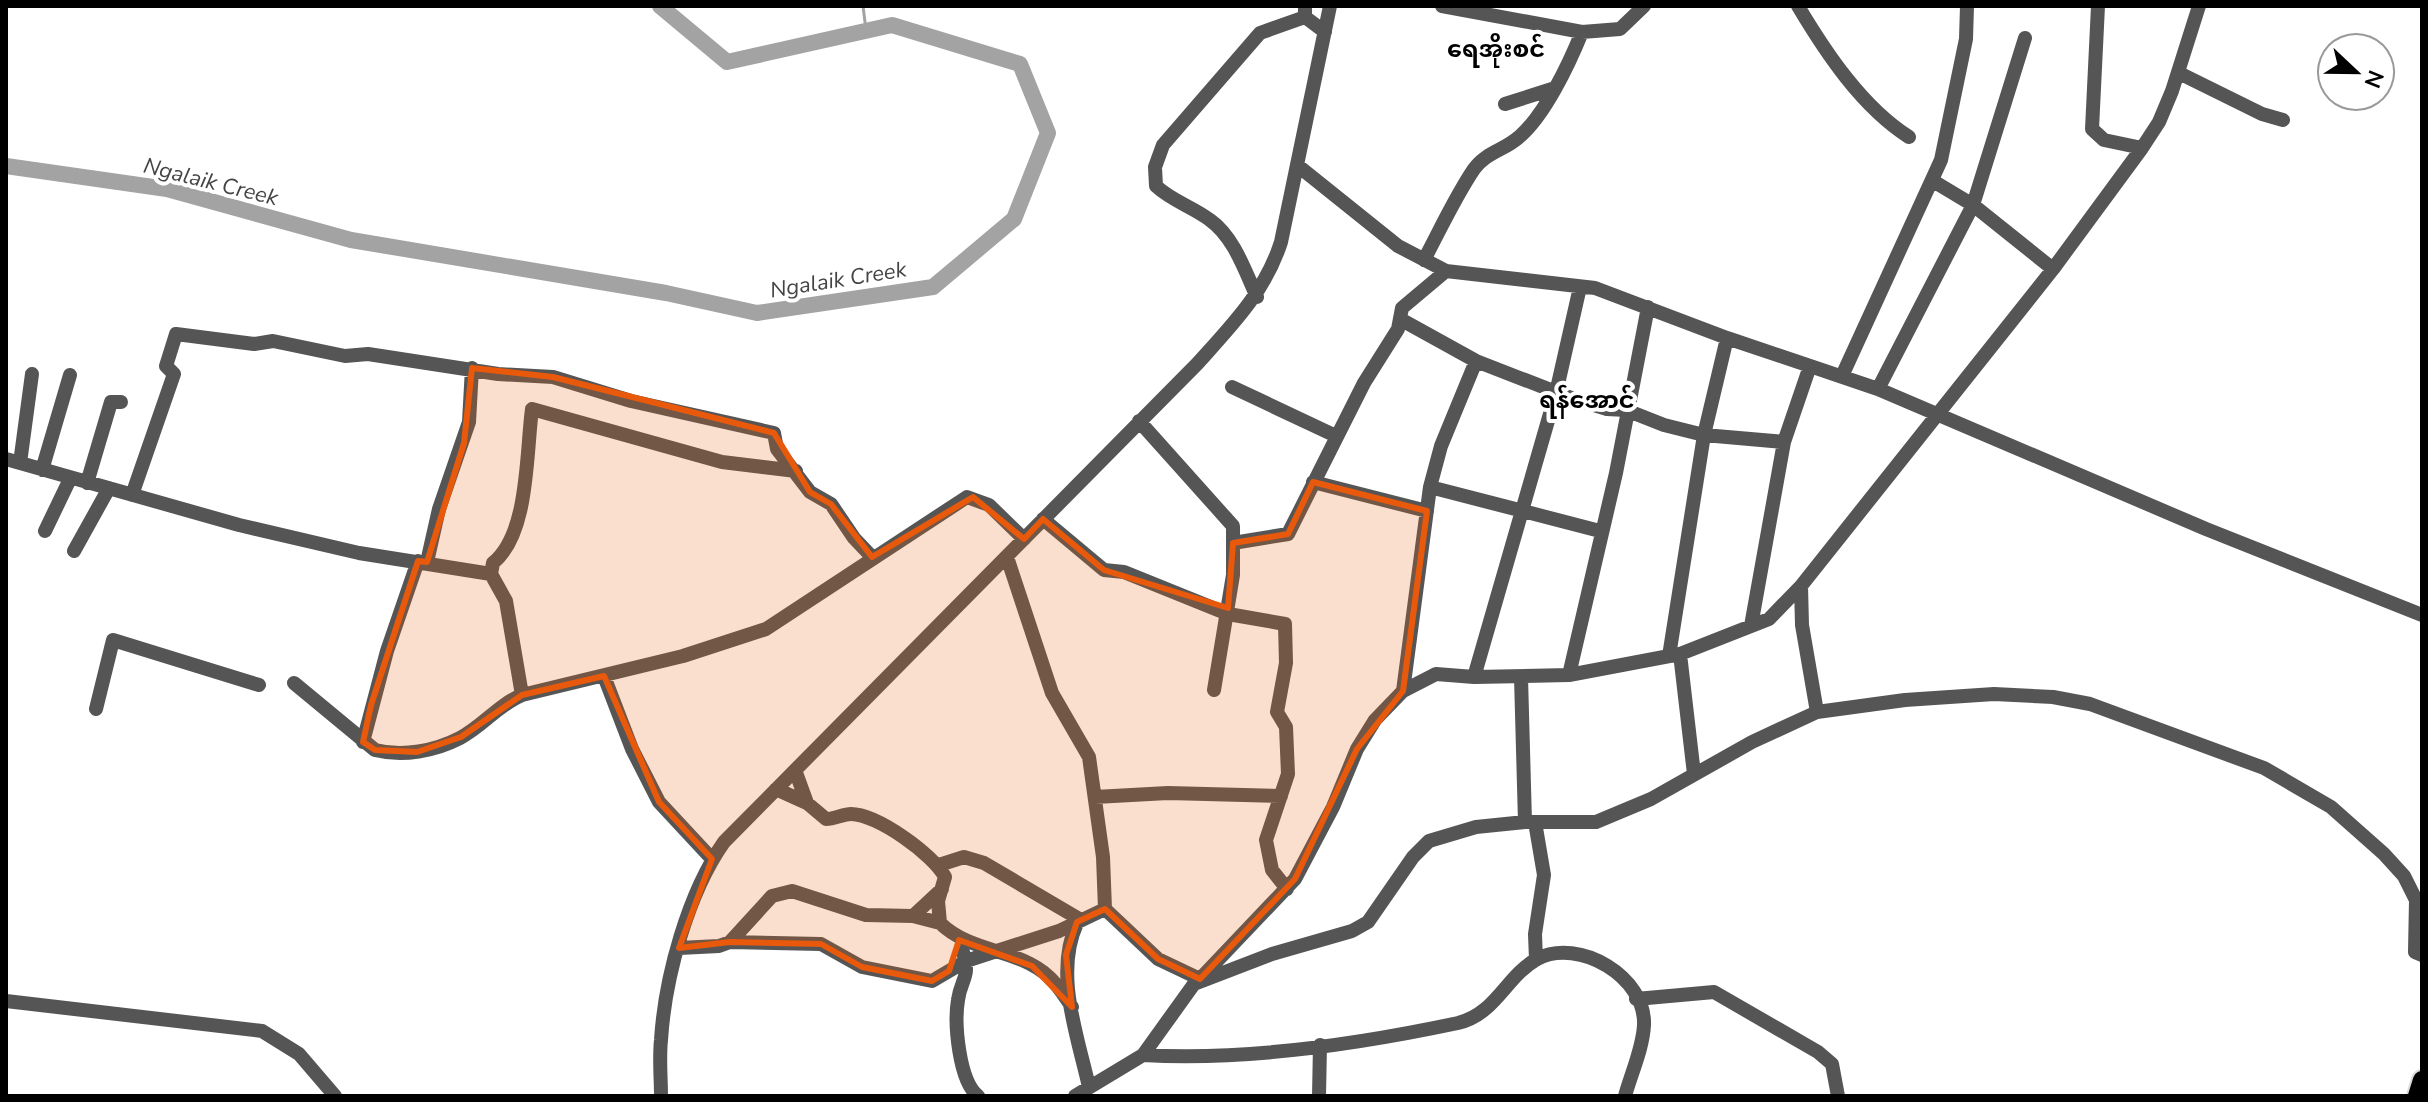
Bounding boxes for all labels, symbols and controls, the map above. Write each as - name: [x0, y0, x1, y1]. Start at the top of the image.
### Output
- north arrow: [2316, 32, 2396, 112]
- district label: ရေအိုးစင်: [1447, 33, 1545, 68]
- text: N: [2357, 66, 2391, 92]
- water label: Ngalaik Creek: [140, 151, 282, 213]
- water label: Ngalaik Creek: [768, 254, 909, 306]
- district label: ရန်အောင်: [1539, 384, 1635, 419]

